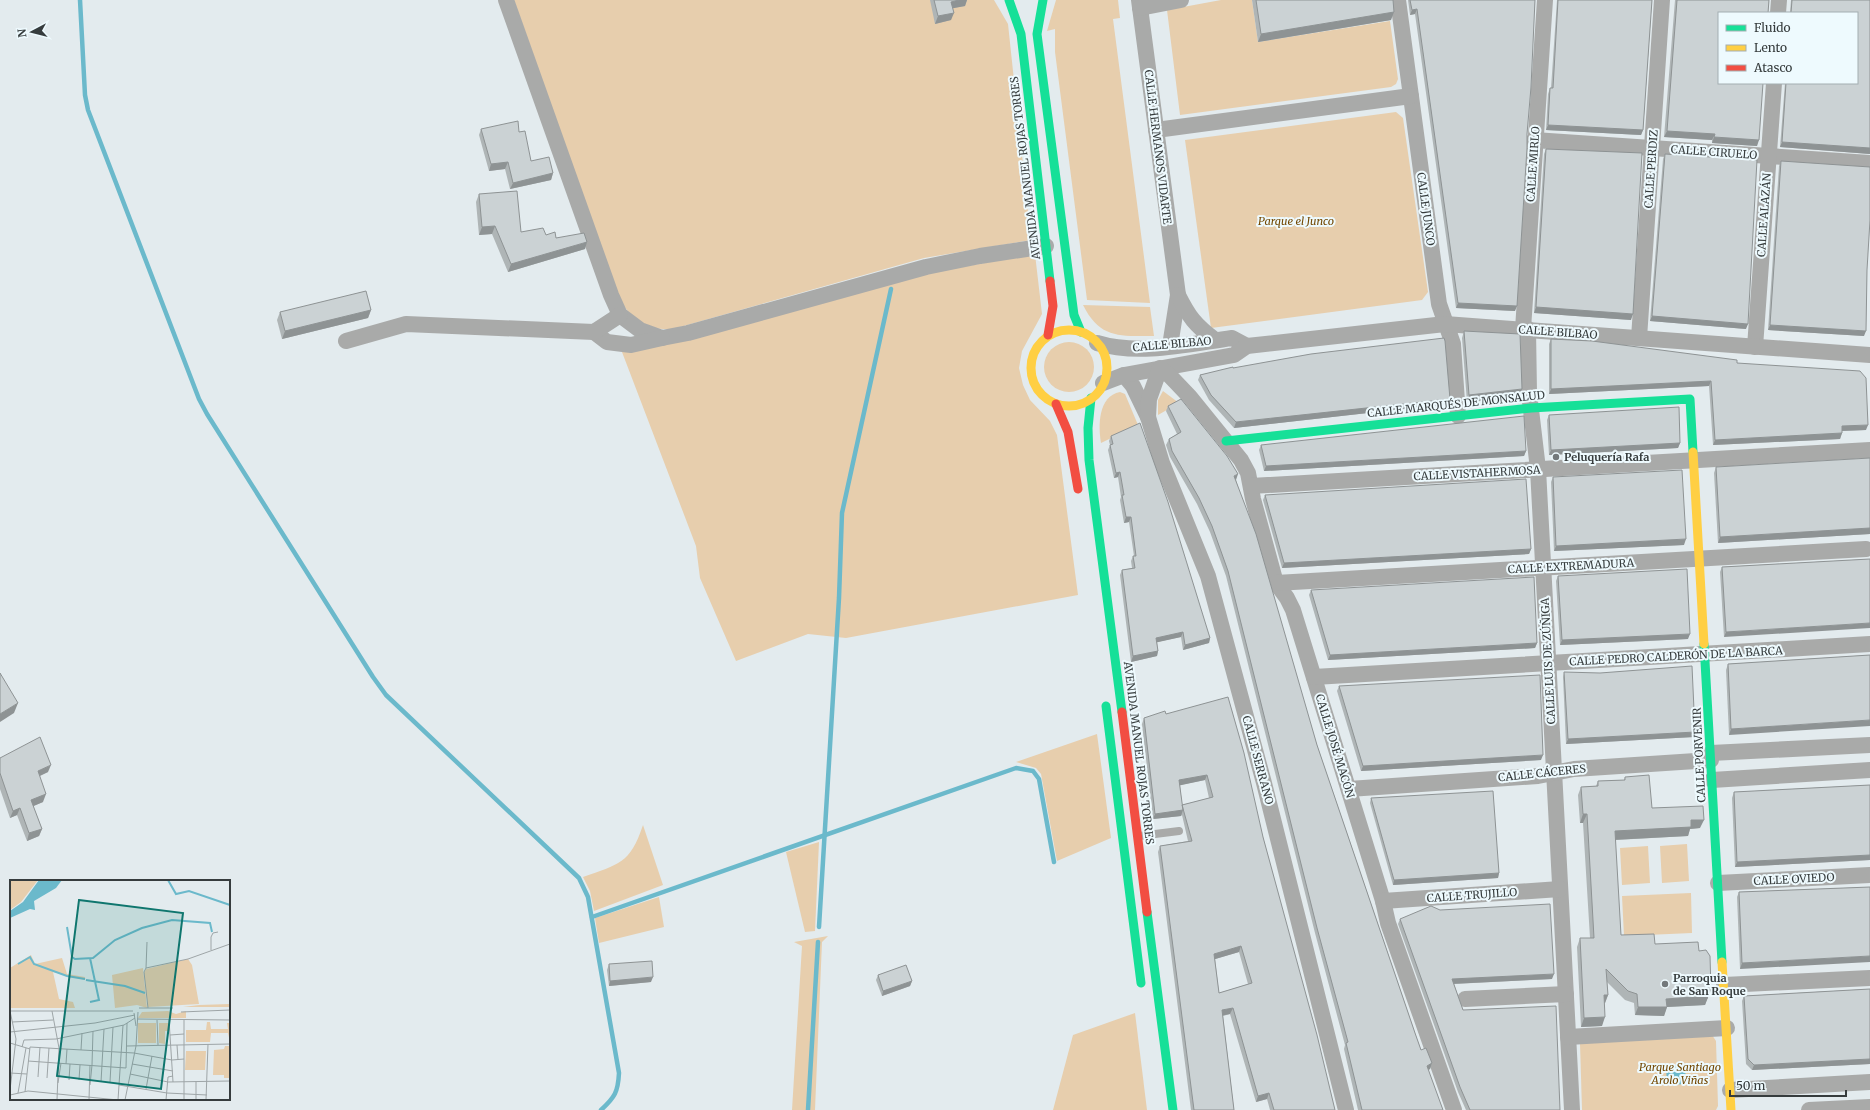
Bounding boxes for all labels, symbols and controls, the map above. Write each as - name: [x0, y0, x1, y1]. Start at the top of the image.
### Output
- north arrow: [12, 12, 52, 52]
- legend: [1718, 12, 1858, 84]
- text: Fluido: [1754, 20, 1791, 35]
- text: N: [15, 28, 30, 38]
- text: Lento: [1754, 40, 1787, 55]
- text: Atasco: [1753, 60, 1792, 75]
- street label: CALLE HERMANOS VIDARTE: [1142, 69, 1174, 225]
- street label: AVENIDA MANUEL ROJAS TORRES: [1007, 75, 1043, 261]
- street label: CALLE MIRLO: [1523, 126, 1543, 202]
- street label: CALLE PERDIZ: [1641, 129, 1661, 209]
- street label: CALLE CIRUELO: [1670, 142, 1758, 162]
- street label: CALLE JUNCO: [1414, 171, 1438, 247]
- street label: CALLE ALAZÁN: [1754, 172, 1774, 258]
- park label: Parque el Junco: [1258, 214, 1334, 228]
- street label: CALLE BILBAO: [1518, 322, 1598, 342]
- street label: CALLE BILBAO: [1132, 334, 1212, 354]
- street label: CALLE MARQUÉS DE MONSALUD: [1367, 388, 1545, 420]
- place label: Peluquería Rafa: [1564, 450, 1649, 464]
- marker: Peluquería Rafa: [1551, 452, 1561, 462]
- street label: CALLE VISTAHERMOSA: [1413, 463, 1541, 483]
- street label: CALLE EXTREMADURA: [1507, 556, 1635, 576]
- street label: CALLE LUIS DE ZÚÑIGA: [1538, 597, 1558, 725]
- street label: CALLE PEDRO CALDERÓN DE LA BARCA: [1569, 643, 1783, 669]
- street label: AVENIDA MANUEL ROJAS TORRES: [1121, 660, 1157, 846]
- street label: CALLE JOSÉ MACÓN: [1313, 692, 1358, 800]
- street label: CALLE PORVENIR: [1690, 707, 1708, 803]
- street label: CALLE SERRANO: [1239, 714, 1277, 806]
- street label: CALLE CÁCERES: [1497, 761, 1587, 785]
- street label: CALLE OVIEDO: [1753, 870, 1835, 888]
- inset map: [10, 880, 230, 1100]
- street label: CALLE TRUJILLO: [1426, 885, 1518, 905]
- place label: Parroquia de San Roque: [1673, 971, 1746, 998]
- marker: Parroquia de San Roque: [1660, 979, 1670, 989]
- park label: Parque Santiago Arolo Viñas: [1639, 1060, 1721, 1087]
- scale bar: [1730, 1072, 1846, 1098]
- text: 50 m: [1736, 1078, 1765, 1093]

